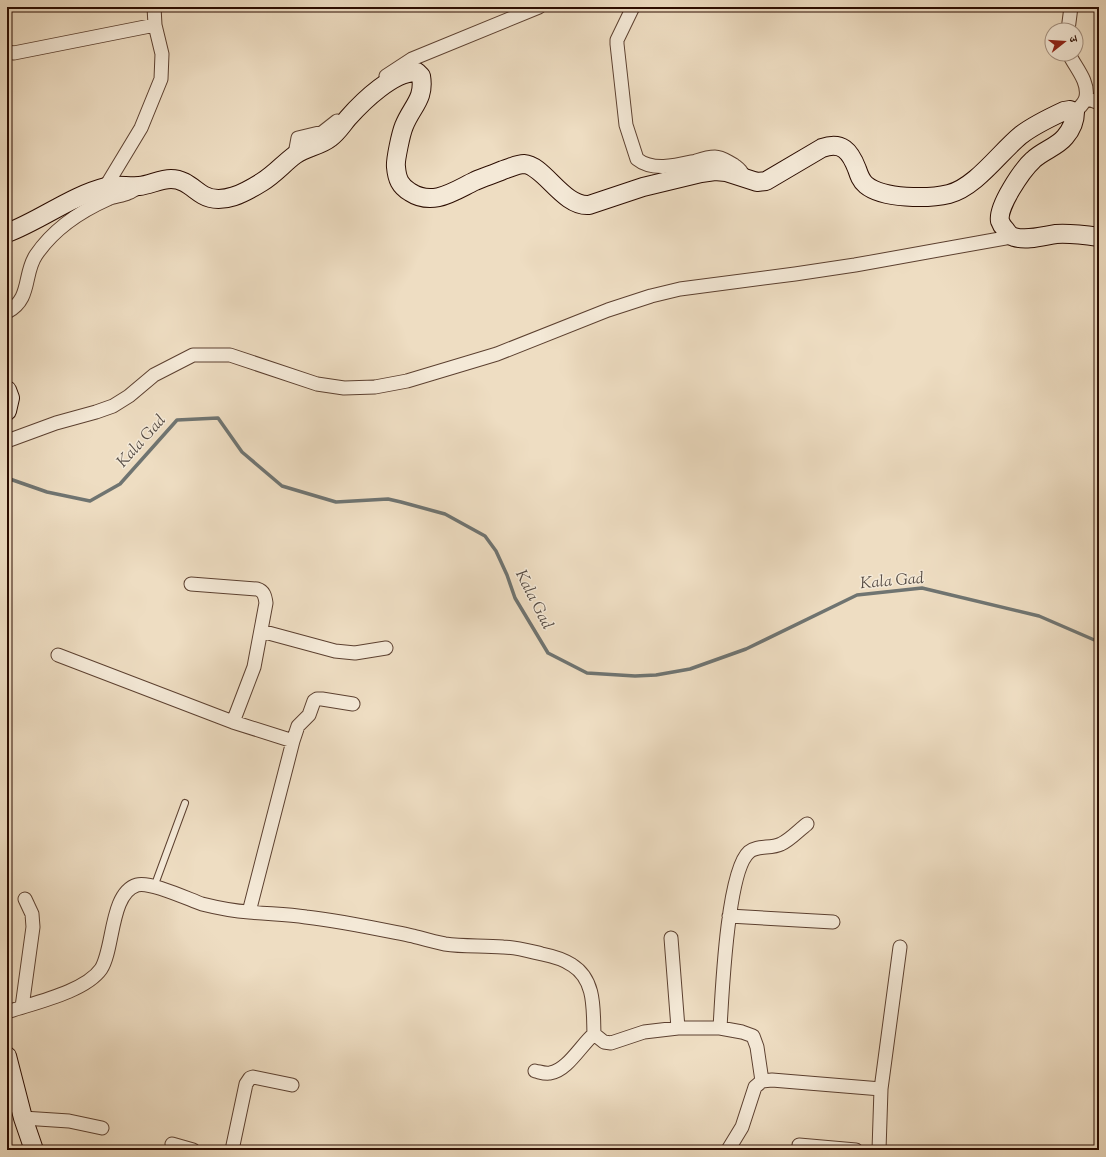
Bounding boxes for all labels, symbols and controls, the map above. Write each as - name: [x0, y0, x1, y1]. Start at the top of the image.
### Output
- north arrow: [1044, 22, 1084, 62]
- text: उ: [1064, 33, 1081, 46]
- water label: Kala Gad: [112, 410, 172, 473]
- water label: Kala Gad: [508, 566, 558, 634]
- water label: Kala Gad: [859, 568, 925, 596]

